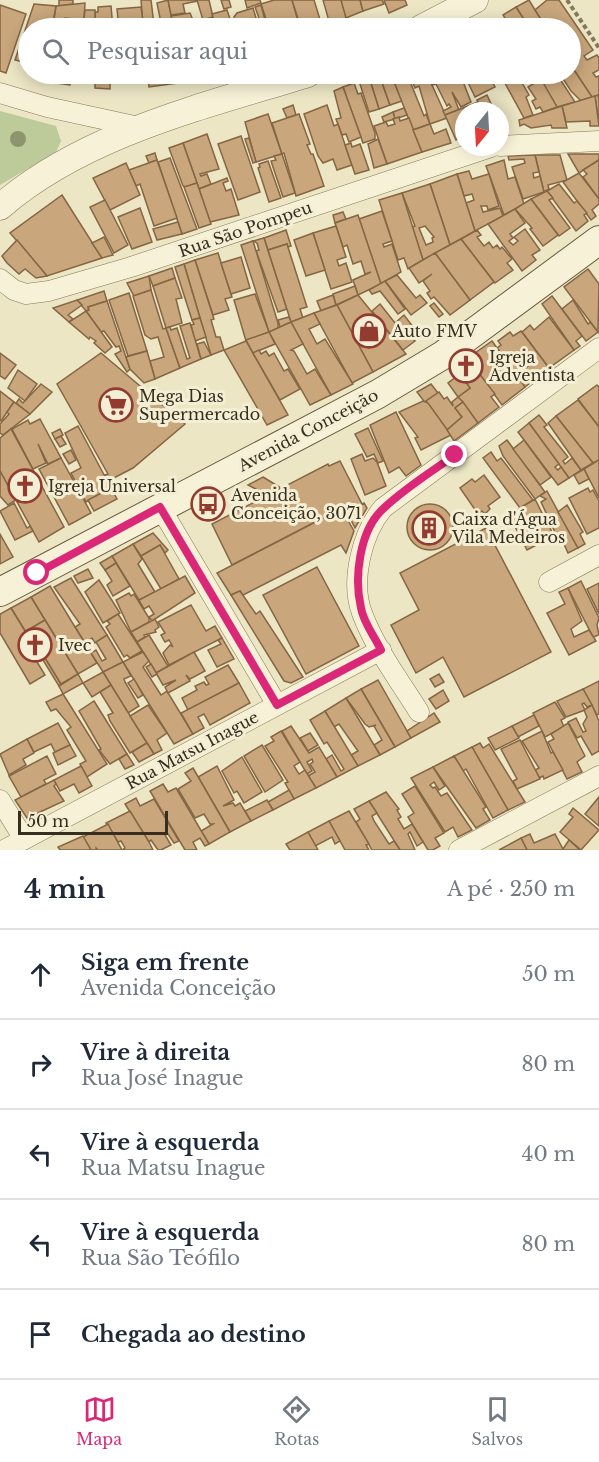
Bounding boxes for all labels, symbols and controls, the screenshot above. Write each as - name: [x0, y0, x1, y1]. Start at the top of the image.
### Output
- search box: [18, 18, 581, 84]
- icon: search: [39, 35, 72, 68]
- text: Pesquisar aqui: [87, 38, 248, 65]
- north arrow: [455, 102, 509, 156]
- street label: Rua São Pompeu: [176, 197, 315, 261]
- shop icon: Auto FMV: [351, 313, 387, 349]
- place label: Auto FMV: [391, 321, 477, 341]
- place label: Igreja Adventista: [488, 347, 575, 385]
- church icon: Igreja Adventista: [448, 348, 484, 384]
- street label: Avenida Conceição: [234, 385, 382, 476]
- place label: Mega Dias Supermercado: [139, 386, 260, 424]
- supermarket icon: Mega Dias Supermercado: [98, 387, 134, 423]
- route end: [441, 441, 467, 467]
- church icon: Igreja Universal: [7, 468, 43, 504]
- place label: Igreja Universal: [48, 476, 176, 496]
- place label: Avenida Conceição, 3071: [230, 485, 362, 523]
- bus stop icon: Avenida Conceição, 3071: [190, 486, 226, 522]
- place label: Caixa d'Água Vila Medeiros: [451, 509, 565, 547]
- building icon: Caixa d'Água Vila Medeiros: [411, 510, 447, 546]
- route start: [23, 559, 49, 585]
- church icon: Ivec: [17, 627, 53, 663]
- place label: Ivec: [58, 635, 92, 655]
- street label: Rua Matsu Inague: [122, 707, 262, 793]
- scale bar: [18, 808, 168, 836]
- text: 50 m: [27, 811, 69, 831]
- text: 4 min: [24, 873, 105, 905]
- text: A pé · 250 m: [447, 877, 575, 901]
- text: Siga em frente: [81, 949, 249, 976]
- icon: ahead: [24, 958, 57, 991]
- text: 50 m: [522, 962, 575, 986]
- text: Avenida Conceição: [81, 976, 276, 1000]
- text: Vire à direita: [81, 1039, 230, 1066]
- icon: right: [24, 1048, 57, 1081]
- text: 80 m: [521, 1052, 575, 1076]
- text: Rua José Inague: [81, 1066, 243, 1090]
- text: Vire à esquerda: [81, 1129, 260, 1156]
- icon: left: [24, 1138, 57, 1171]
- text: 40 m: [522, 1142, 575, 1166]
- text: Rua Matsu Inague: [81, 1156, 265, 1180]
- text: Vire à esquerda: [81, 1219, 260, 1246]
- icon: left: [24, 1228, 57, 1261]
- text: 80 m: [521, 1232, 575, 1256]
- text: Rua São Teófilo: [81, 1246, 240, 1270]
- icon: arrive: [24, 1318, 57, 1351]
- text: Chegada ao destino: [81, 1321, 306, 1348]
- tab: Mapa: [76, 1393, 122, 1449]
- tab: Rotas: [274, 1393, 319, 1449]
- tab: Salvos: [471, 1393, 523, 1449]

